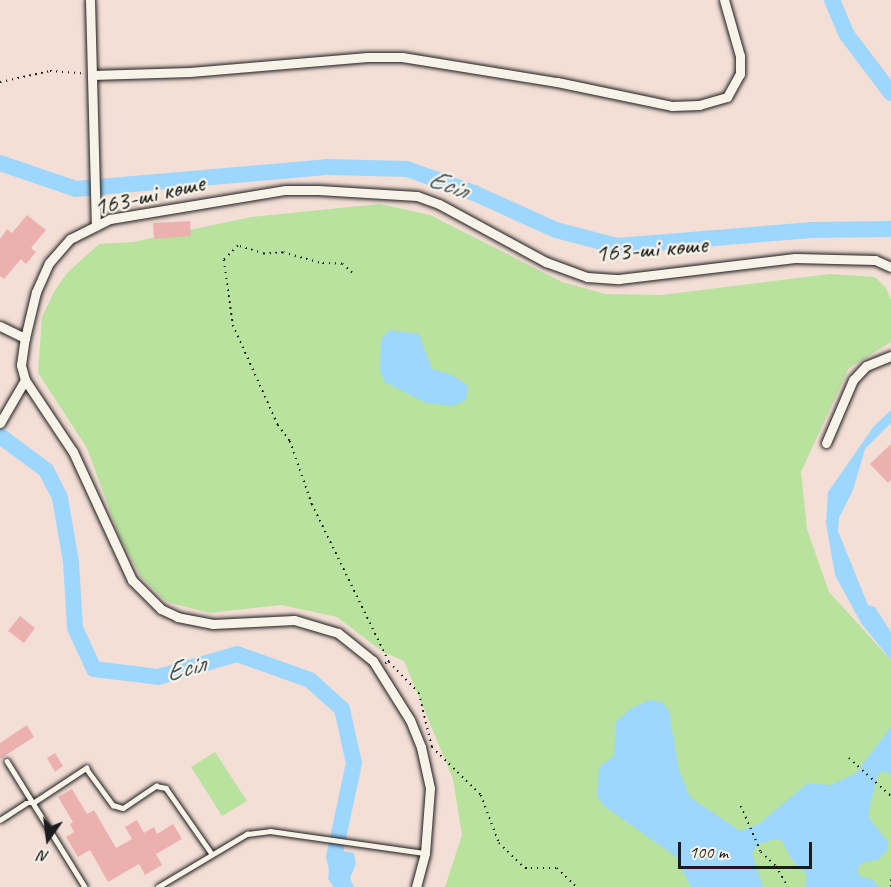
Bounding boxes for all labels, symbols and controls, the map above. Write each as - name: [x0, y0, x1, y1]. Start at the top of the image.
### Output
- water label: Есіл: [424, 162, 472, 206]
- street label: 163-ші көше: [91, 167, 207, 223]
- street label: 163-ші көше: [594, 229, 708, 269]
- water label: Есіл: [162, 647, 208, 689]
- north arrow: [18, 809, 78, 869]
- scale bar: [681, 830, 814, 868]
- text: 100 m: [689, 841, 728, 863]
- text: N: [36, 846, 51, 867]

